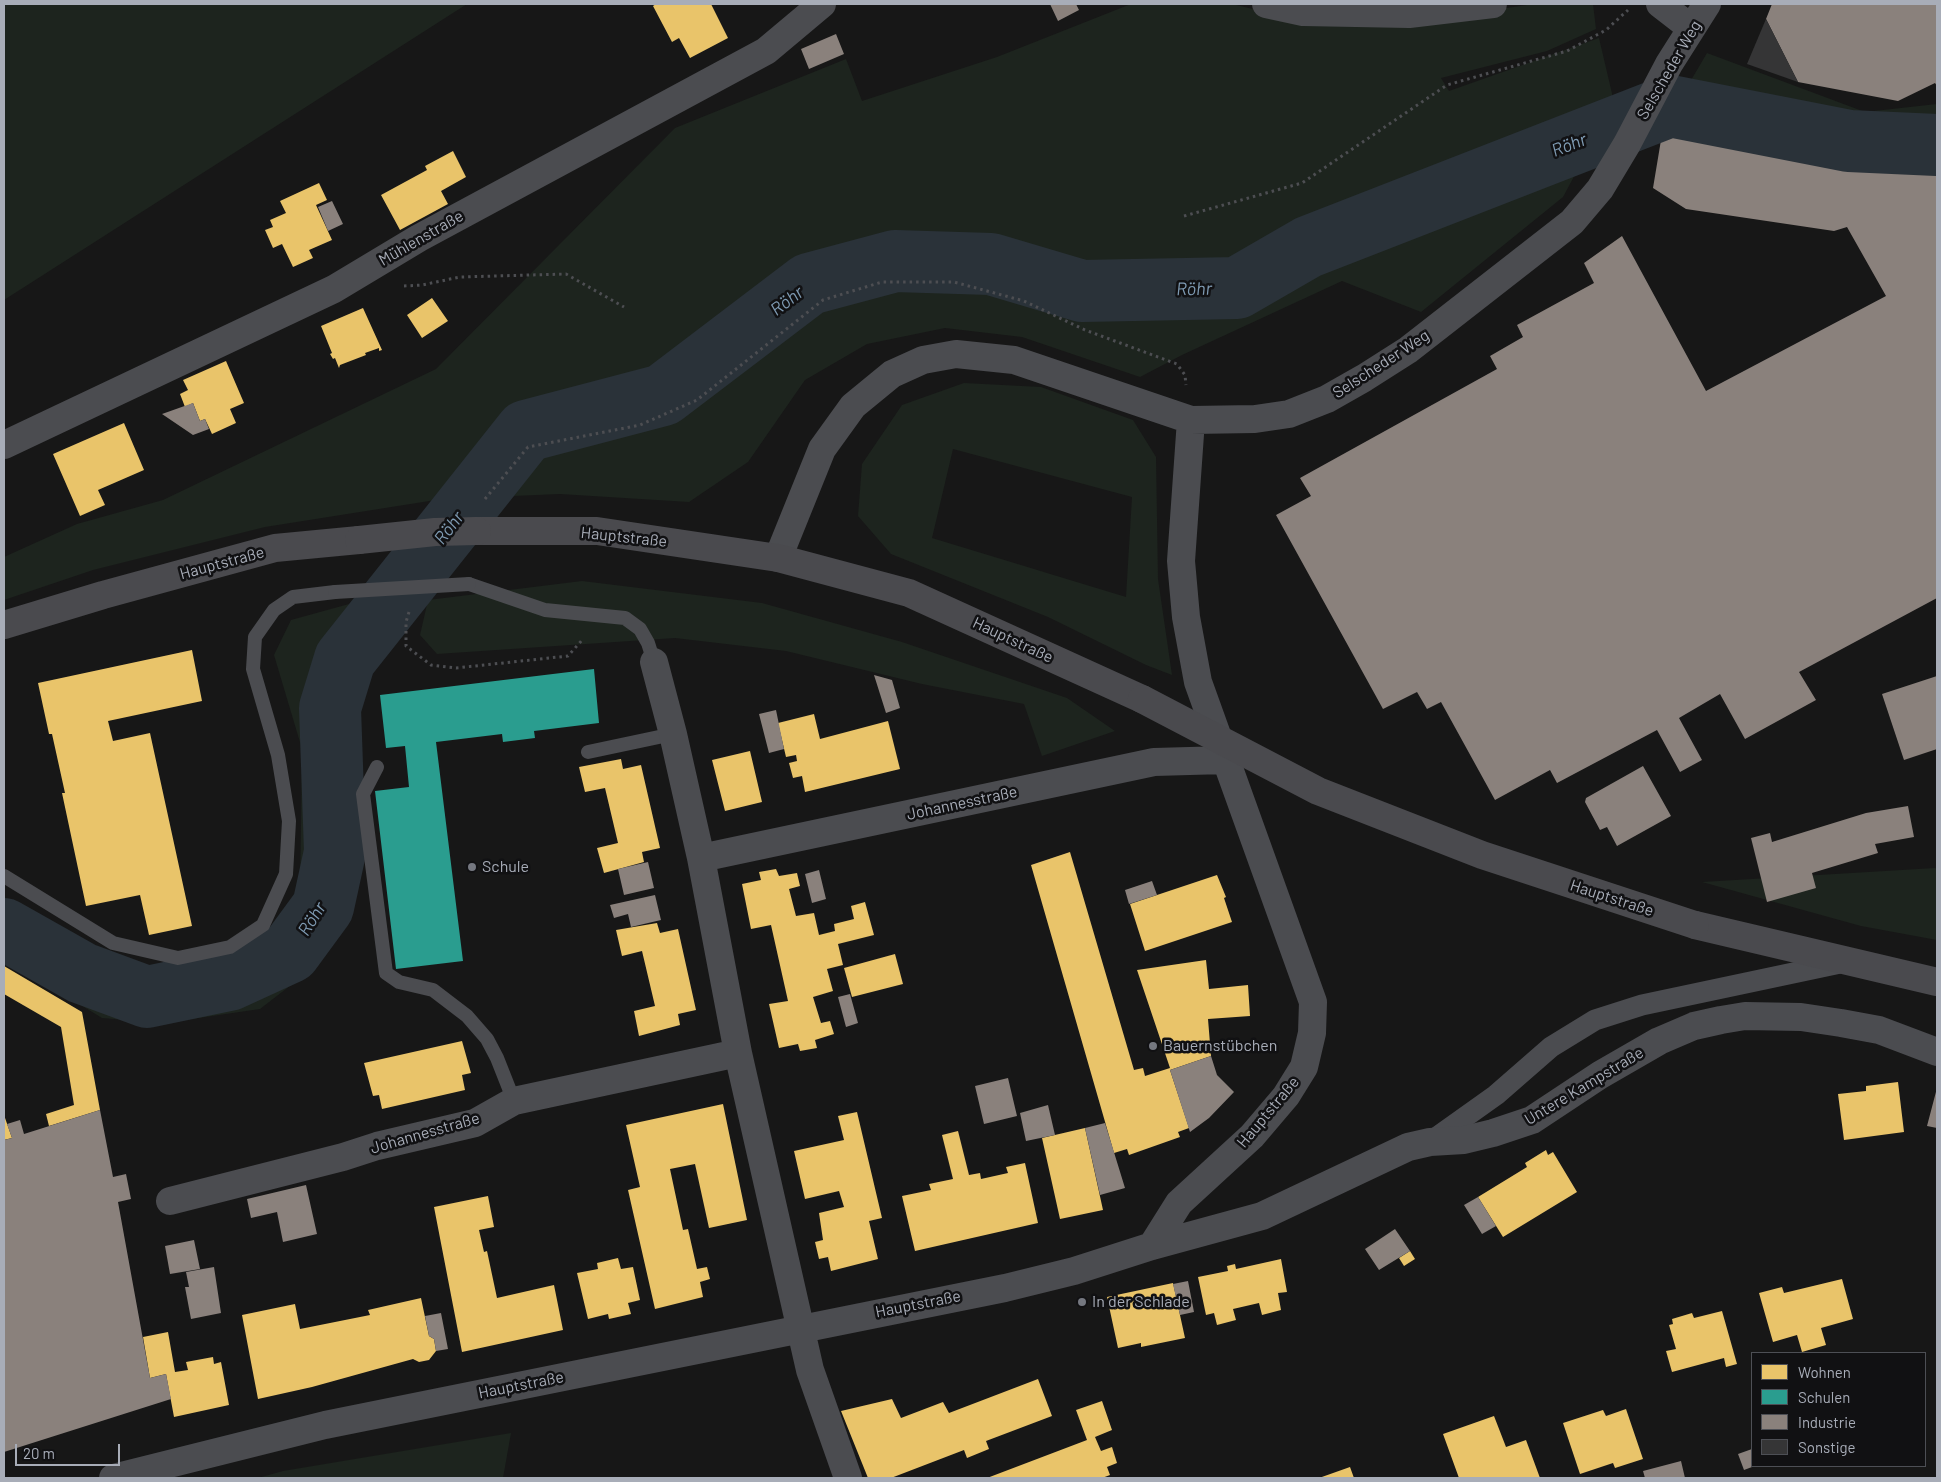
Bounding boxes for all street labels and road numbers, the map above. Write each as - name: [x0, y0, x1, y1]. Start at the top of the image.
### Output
- street label: Selscheder Weg: [1633, 17, 1705, 123]
- street label: Mühlenstraße: [375, 206, 467, 270]
- street label: Selscheder Weg: [1329, 326, 1433, 402]
- street label: Hauptstraße: [580, 523, 668, 551]
- street label: Hauptstraße: [178, 542, 266, 584]
- street label: Hauptstraße: [970, 613, 1056, 667]
- street label: Johannesstraße: [905, 782, 1019, 824]
- street label: Hauptstraße: [1568, 875, 1656, 921]
- street label: Untere Kampstraße: [1521, 1043, 1647, 1129]
- street label: Hauptstraße: [1233, 1073, 1303, 1151]
- street label: Johannesstraße: [368, 1108, 482, 1158]
- street label: Hauptstraße: [874, 1286, 962, 1322]
- street label: Hauptstraße: [477, 1367, 565, 1403]

